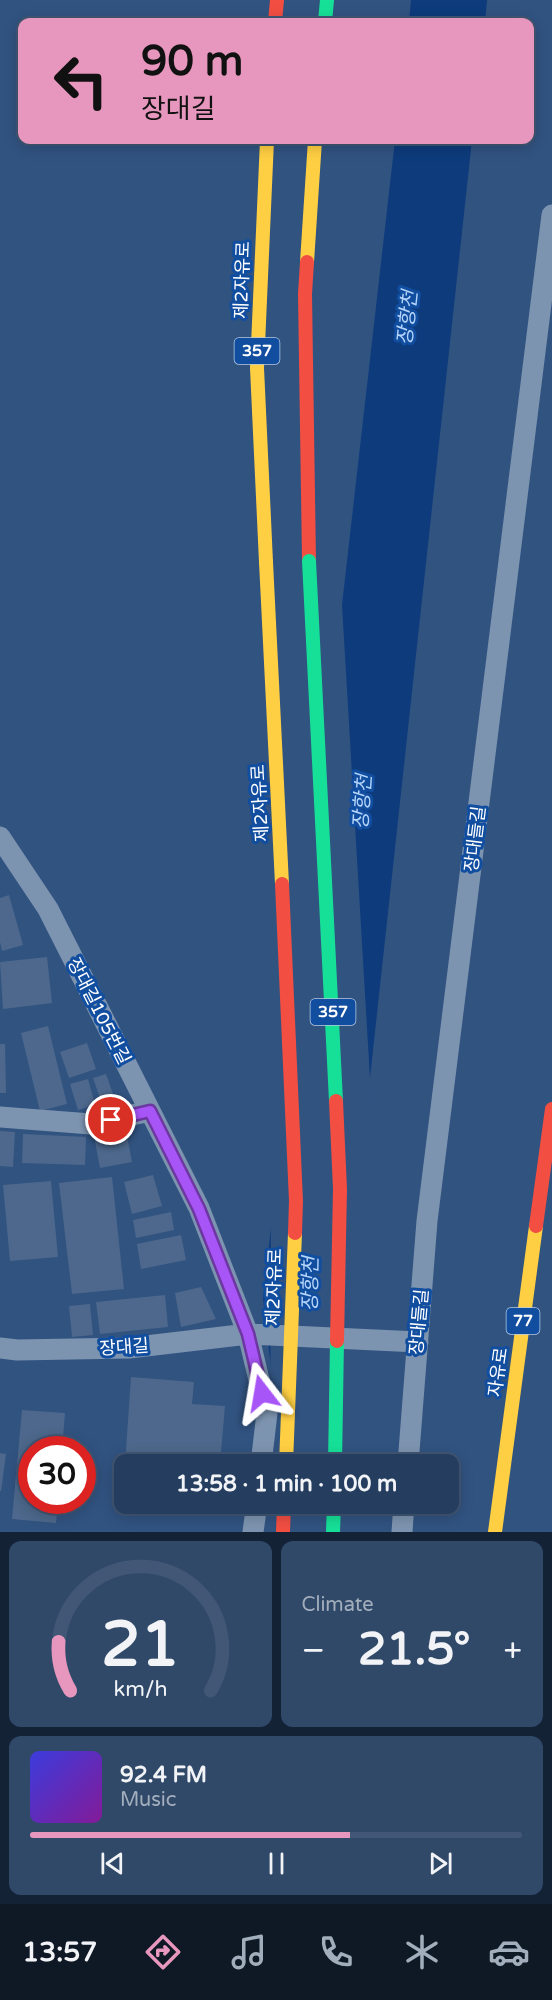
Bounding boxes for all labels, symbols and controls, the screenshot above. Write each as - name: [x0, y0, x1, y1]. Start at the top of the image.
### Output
- text: 90 m: [141, 36, 243, 87]
- icon: left: [42, 42, 120, 120]
- text: 장대길: [141, 93, 216, 126]
- street label: 제2자유로: [230, 241, 254, 319]
- water label: 장항천: [393, 287, 423, 347]
- road number: 357: [234, 338, 280, 364]
- street label: 제2자유로: [247, 764, 273, 842]
- water label: 장항천: [349, 771, 377, 830]
- street label: 장대들길: [460, 805, 490, 873]
- street label: 장대길105번길: [63, 954, 135, 1068]
- road number: 357: [310, 999, 356, 1025]
- pin: [85, 1094, 136, 1145]
- icon: arrive: [94, 1103, 127, 1136]
- street label: 제2자유로: [262, 1248, 286, 1326]
- water label: 장항천: [299, 1254, 324, 1312]
- street label: 장대들길: [405, 1288, 433, 1356]
- road number: 77: [506, 1308, 540, 1334]
- street label: 장대길: [98, 1334, 150, 1360]
- street label: 자유로: [484, 1346, 512, 1398]
- position arrow: [230, 1361, 294, 1425]
- speed limit sign: 30: [18, 1436, 96, 1514]
- text: 13:58 · 1 min · 100 m: [176, 1471, 397, 1497]
- text: Climate: [302, 1593, 374, 1617]
- text: 21: [101, 1608, 179, 1683]
- text: 21.5°: [358, 1623, 471, 1677]
- text: −: [302, 1631, 325, 1670]
- text: +: [503, 1631, 522, 1670]
- text: km/h: [113, 1676, 167, 1702]
- text: 92.4 FM: [120, 1762, 207, 1788]
- text: Music: [120, 1788, 176, 1812]
- icon: previous: [96, 1847, 129, 1880]
- icon: pause: [260, 1847, 293, 1880]
- icon: next: [424, 1847, 457, 1880]
- icon: directions: [142, 1931, 184, 1973]
- icon: music: [228, 1931, 270, 1973]
- icon: phone: [315, 1931, 357, 1973]
- icon: climate: [401, 1931, 443, 1973]
- icon: car: [488, 1931, 530, 1973]
- text: 13:57: [22, 1936, 97, 1969]

